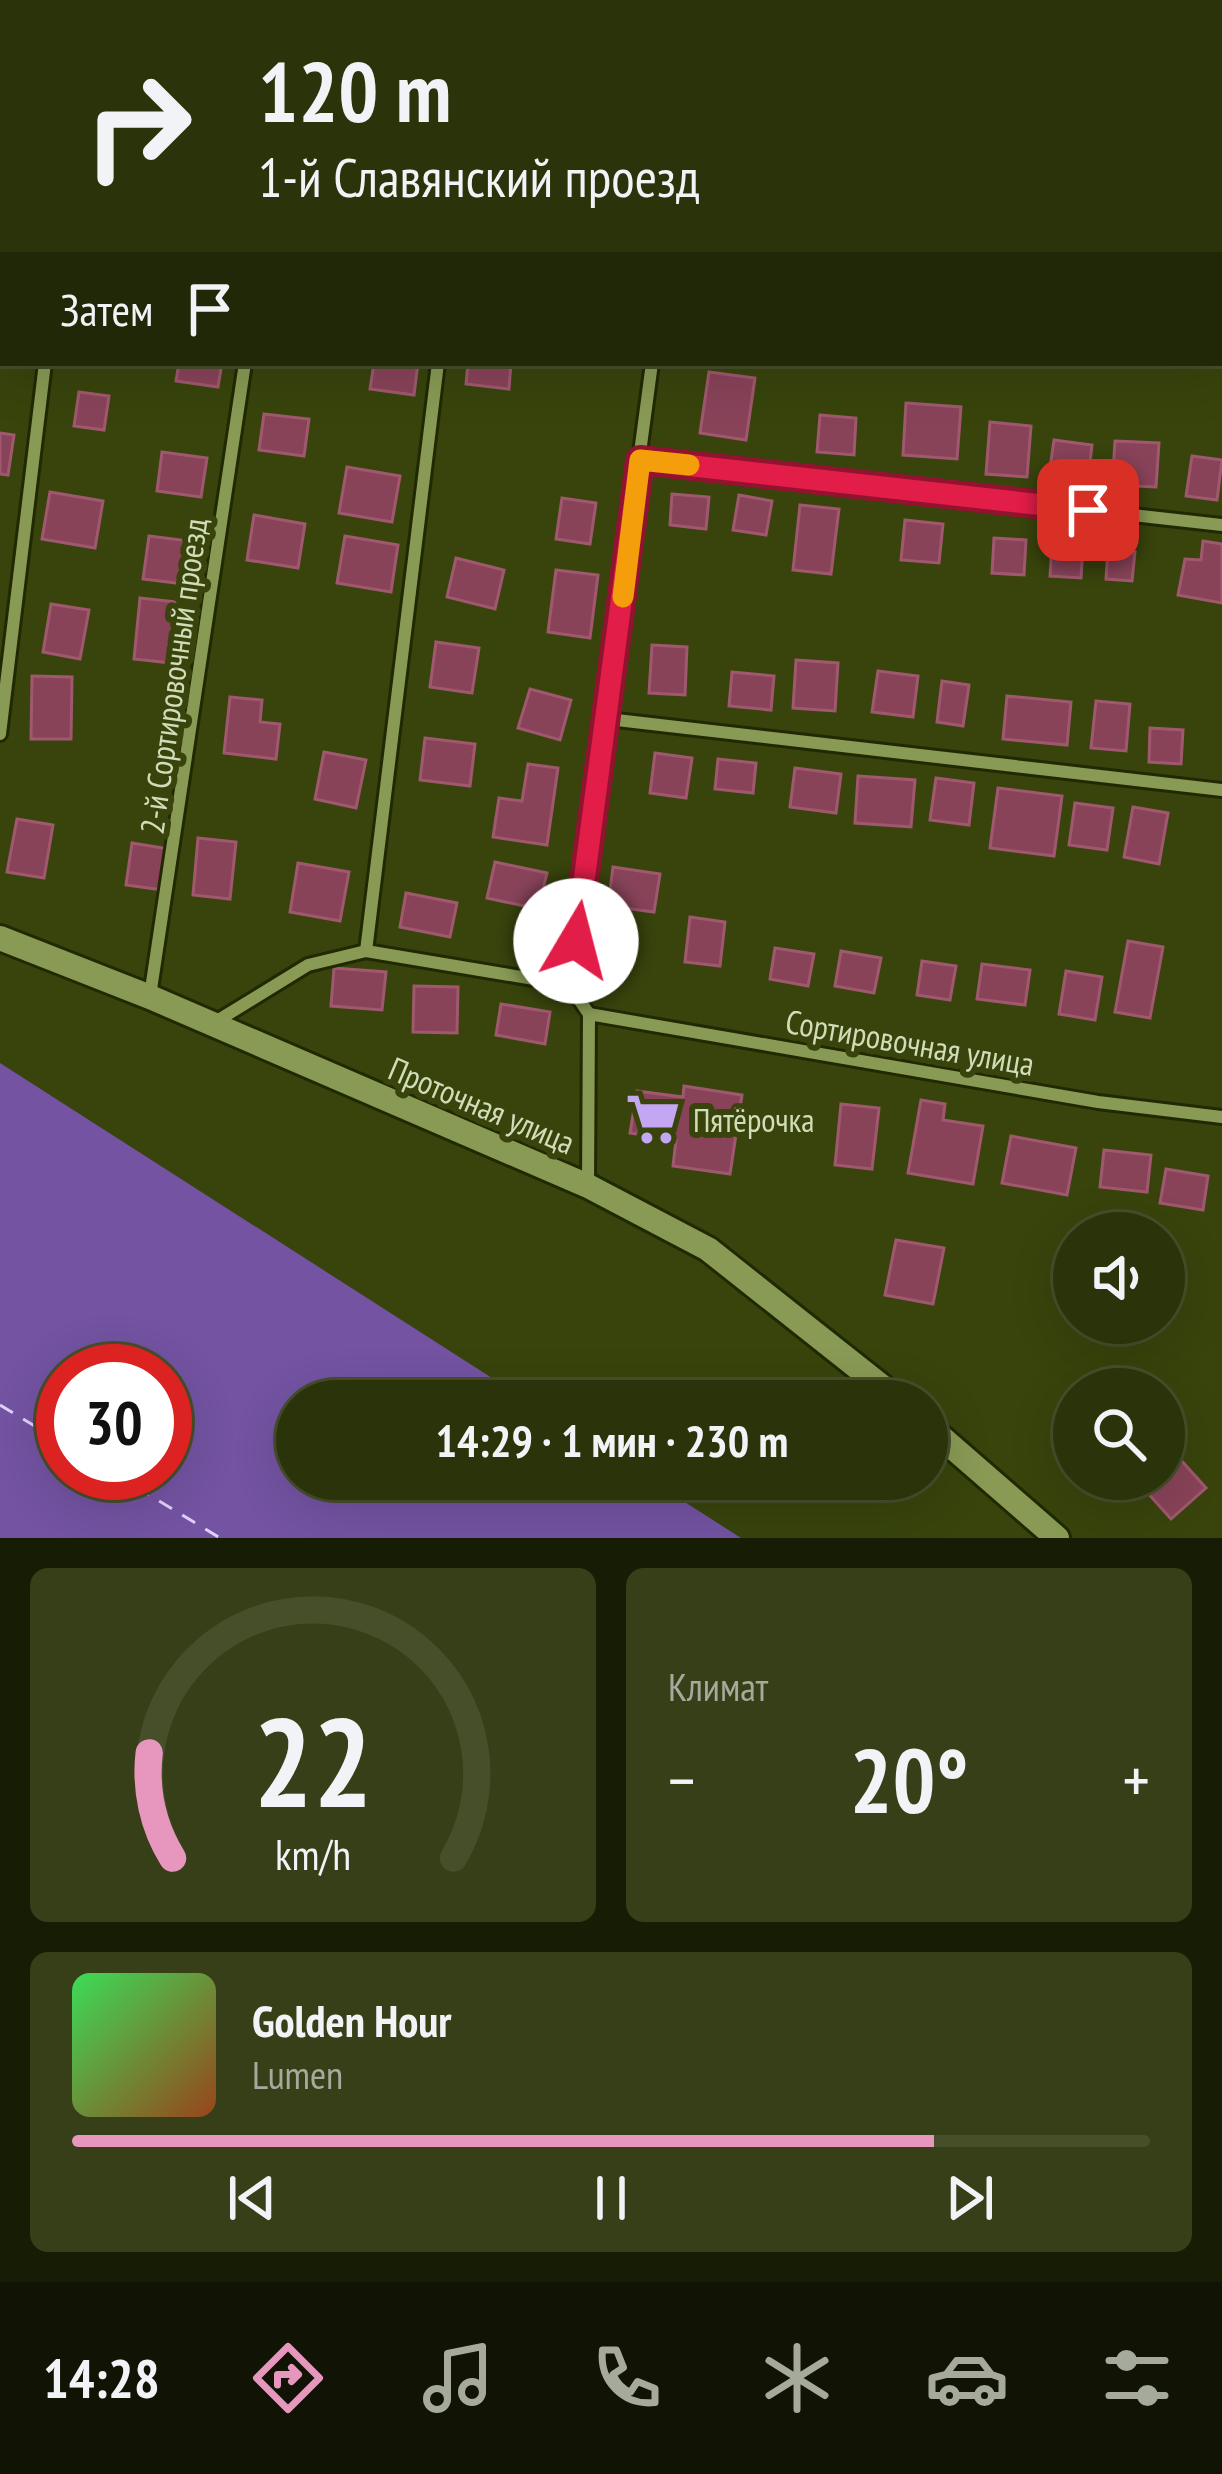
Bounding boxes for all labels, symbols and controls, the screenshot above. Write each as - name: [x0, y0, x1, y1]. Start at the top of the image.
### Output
- text: 120 m: [258, 36, 451, 145]
- icon: right: [60, 48, 216, 204]
- text: 1-й Славянский проезд: [258, 142, 700, 212]
- icon: arrive: [177, 276, 243, 342]
- text: Затем: [60, 280, 153, 338]
- pin: [1037, 459, 1139, 561]
- icon: arrive: [1055, 477, 1121, 543]
- street label: 2-й Сортировочный проезд: [130, 515, 216, 837]
- position arrow: [513, 878, 639, 1004]
- street label: Сортировочная улица: [782, 999, 1038, 1085]
- street label: Проточная улица: [383, 1047, 581, 1163]
- supermarket icon: Пятёрочка: [624, 1090, 682, 1148]
- place label: Пятёрочка: [693, 1098, 815, 1141]
- map controls: [1053, 1212, 1185, 1500]
- button: sound: [1053, 1212, 1185, 1344]
- speed limit sign: 30: [36, 1344, 192, 1500]
- button: search: [1053, 1368, 1185, 1500]
- text: 14:29 · 1 мин · 230 m: [436, 1411, 788, 1469]
- text: Климат: [668, 1661, 768, 1712]
- text: 22: [253, 1680, 373, 1841]
- text: 20°: [850, 1721, 968, 1838]
- text: −: [668, 1737, 695, 1822]
- text: +: [1123, 1737, 1150, 1822]
- text: km/h: [275, 1826, 351, 1882]
- text: Golden Hour: [252, 1991, 452, 2049]
- text: Lumen: [252, 2049, 343, 2100]
- icon: previous: [219, 2165, 285, 2231]
- icon: pause: [578, 2165, 644, 2231]
- icon: next: [937, 2165, 1003, 2231]
- icon: directions: [246, 2336, 330, 2420]
- icon: music: [416, 2336, 500, 2420]
- icon: phone: [585, 2336, 669, 2420]
- icon: climate: [755, 2336, 839, 2420]
- icon: car: [925, 2336, 1009, 2420]
- icon: filters: [1095, 2336, 1179, 2420]
- text: 14:28: [43, 2343, 160, 2413]

